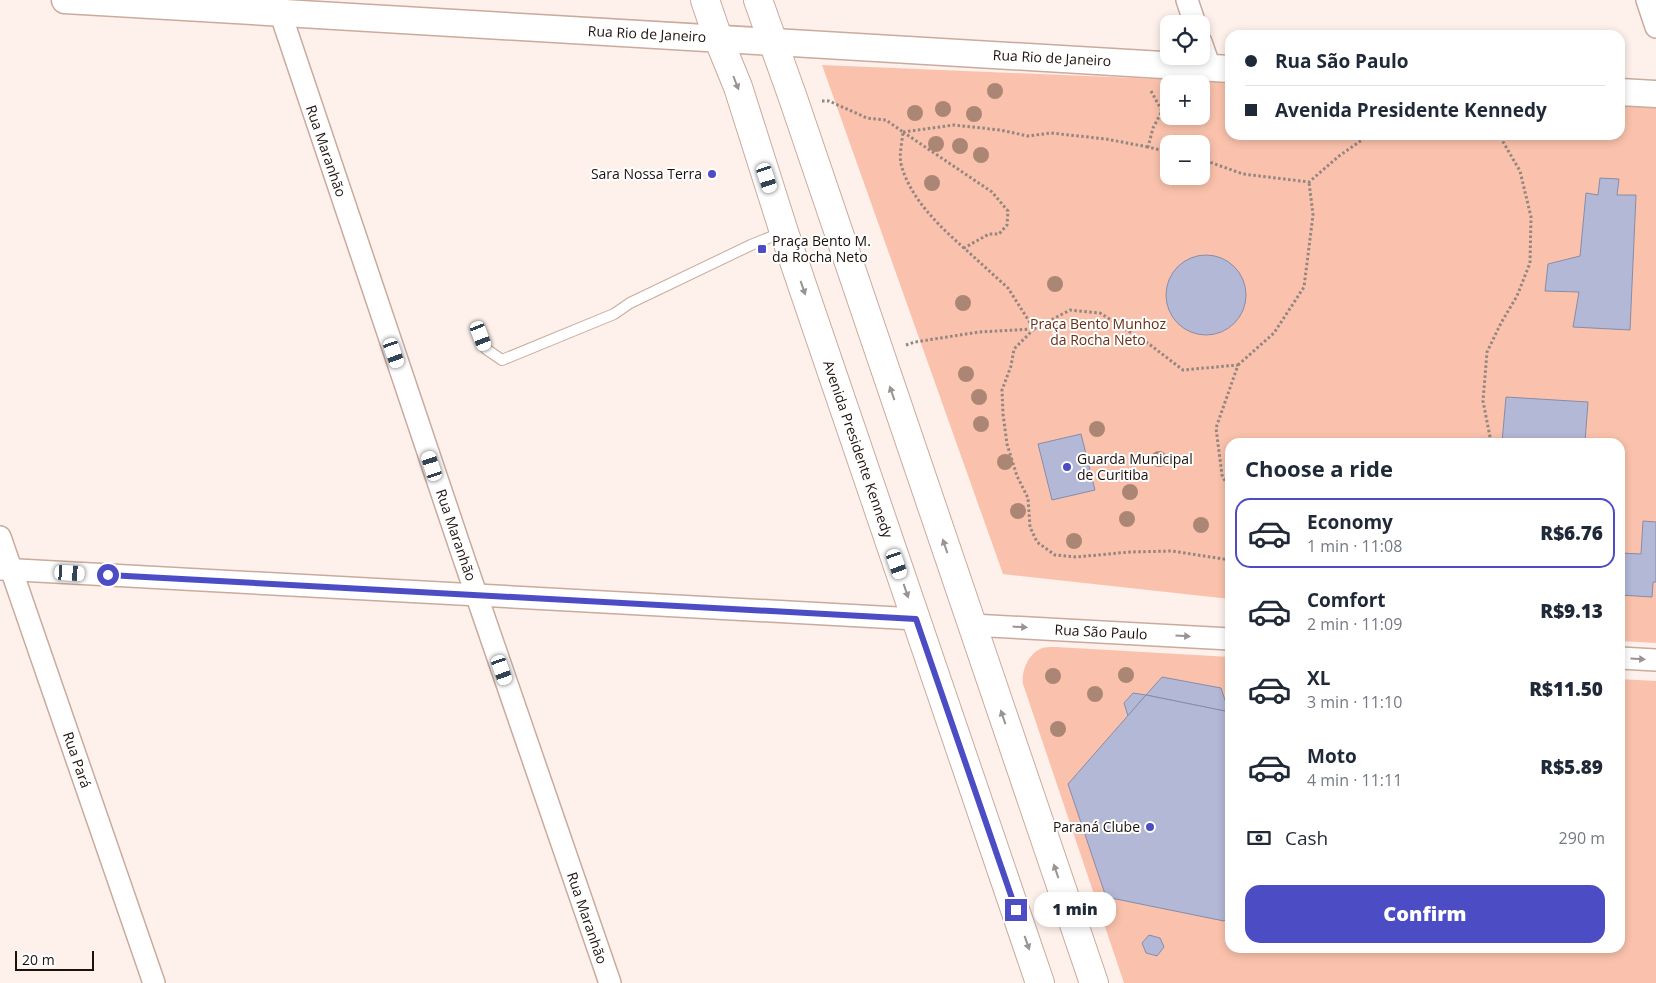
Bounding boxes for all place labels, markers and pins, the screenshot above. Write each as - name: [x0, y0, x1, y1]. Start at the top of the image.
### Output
- place label: Sara Nossa Terra: [591, 164, 702, 183]
- marker: Sara Nossa Terra: [706, 168, 718, 180]
- place label: Praça Bento M. da Rocha Neto: [772, 231, 871, 266]
- marker: Praça Bento M. da Rocha Neto: [756, 243, 768, 255]
- place label: Guarda Municipal de Curitiba: [1077, 449, 1193, 484]
- marker: Guarda Municipal de Curitiba: [1061, 461, 1073, 473]
- place label: Paraná Clube: [1053, 817, 1140, 836]
- marker: Paraná Clube: [1144, 821, 1156, 833]

